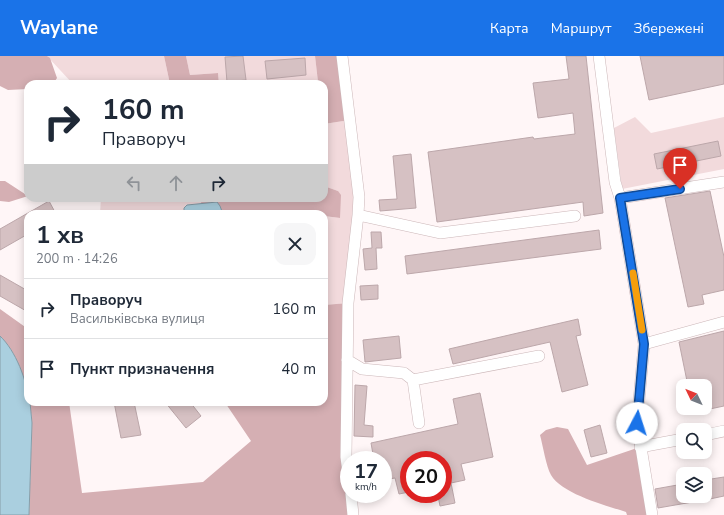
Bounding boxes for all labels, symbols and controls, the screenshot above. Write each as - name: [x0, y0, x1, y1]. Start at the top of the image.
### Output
- text: Waylane: [20, 15, 98, 41]
- text: Карта: [490, 19, 529, 38]
- text: Маршрут: [551, 19, 611, 38]
- text: Збережені: [633, 19, 704, 38]
- text: 160 m: [102, 91, 185, 129]
- icon: right: [36, 96, 88, 148]
- text: Праворуч: [102, 127, 186, 151]
- pin: [663, 148, 697, 189]
- icon: arrive: [669, 154, 691, 176]
- icon: left: [123, 172, 145, 194]
- icon: ahead: [165, 172, 187, 194]
- icon: right: [207, 172, 229, 194]
- text: 1 хв: [36, 219, 84, 251]
- button: close: [274, 223, 316, 265]
- text: 200 m · 14:26: [36, 250, 118, 268]
- text: Праворуч: [70, 290, 142, 310]
- icon: right: [36, 298, 58, 320]
- text: 160 m: [272, 299, 316, 319]
- text: Васильківська вулиця: [70, 310, 205, 328]
- icon: arrive: [36, 358, 58, 380]
- text: Пункт призначення: [70, 359, 215, 379]
- text: 40 m: [281, 359, 316, 379]
- north arrow: [676, 379, 712, 415]
- map controls: [676, 379, 712, 503]
- position arrow: [616, 402, 658, 444]
- button: search: [676, 423, 712, 459]
- speed limit sign: 20: [400, 451, 452, 503]
- text: 17: [354, 458, 378, 485]
- button: layers: [676, 467, 712, 503]
- text: km/h: [355, 480, 377, 494]

